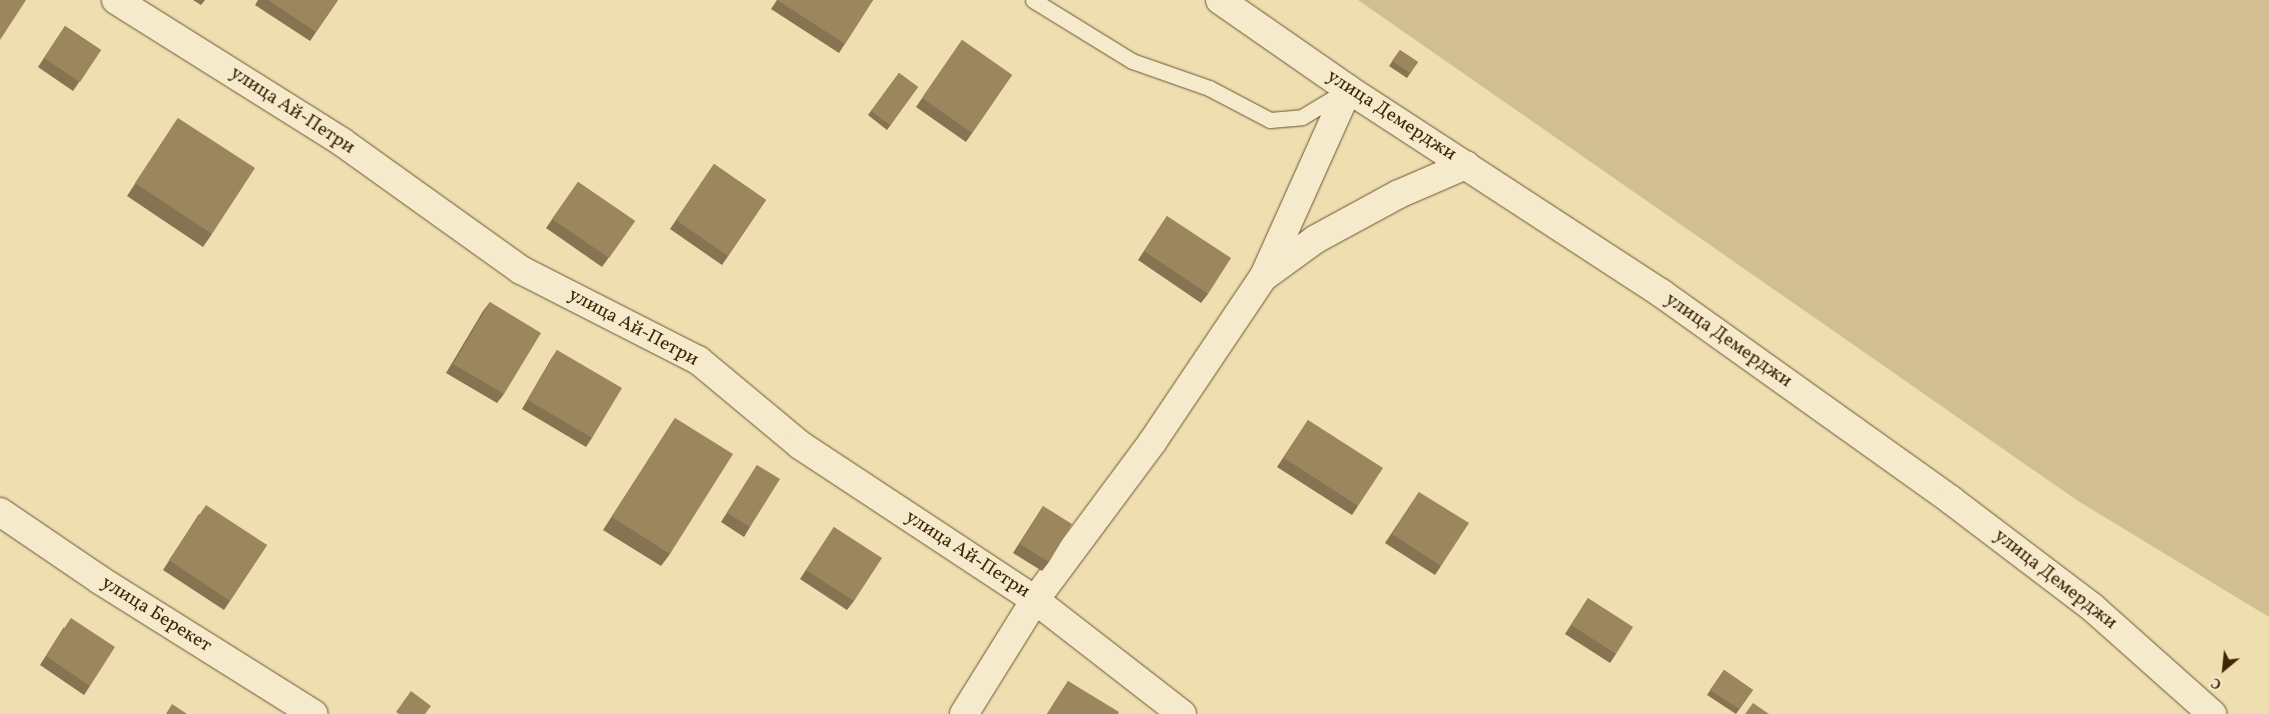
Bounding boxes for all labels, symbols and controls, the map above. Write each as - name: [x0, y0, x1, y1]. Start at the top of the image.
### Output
- street label: улица Ай-Петри: [225, 62, 359, 160]
- street label: улица Демерджи: [1322, 66, 1460, 166]
- street label: улица Ай-Петри: [564, 284, 702, 372]
- street label: улица Демерджи: [1660, 289, 1796, 393]
- street label: улица Ай-Петри: [900, 506, 1034, 604]
- street label: улица Демерджи: [1989, 525, 2121, 635]
- street label: улица Берекет: [97, 572, 215, 658]
- north arrow: [2199, 644, 2249, 694]
- text: С: [2208, 672, 2225, 693]

